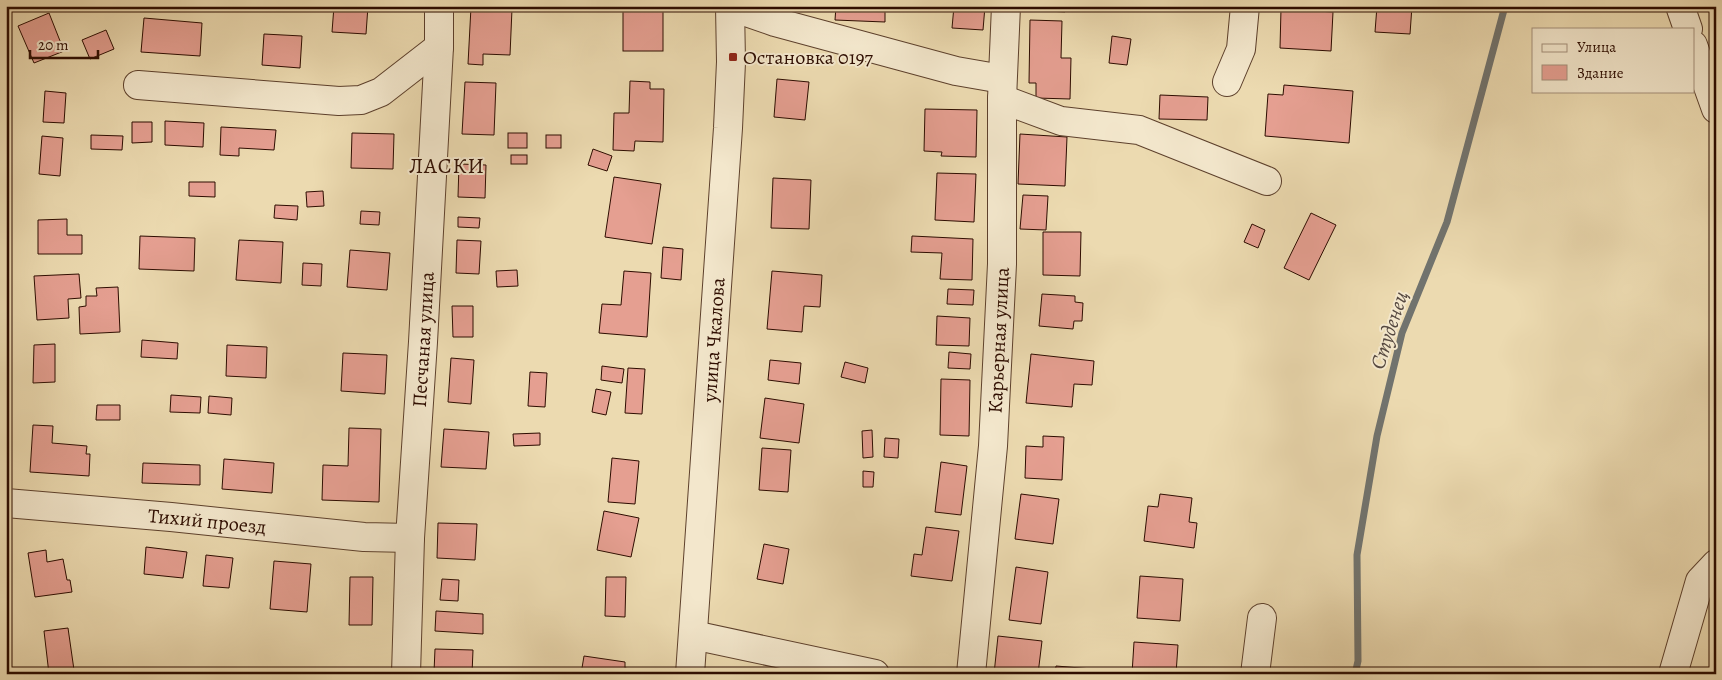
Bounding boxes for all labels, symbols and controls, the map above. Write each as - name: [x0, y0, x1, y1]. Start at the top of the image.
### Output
- scale bar: [30, 28, 98, 60]
- legend: [1532, 28, 1694, 92]
- text: 20 m: [38, 35, 69, 55]
- text: Улица: [1577, 37, 1616, 57]
- place label: Остановка 0197: [743, 44, 874, 71]
- marker: Остановка 0197: [727, 51, 739, 63]
- text: Здание: [1577, 63, 1624, 83]
- district label: ЛАСКИ: [409, 151, 485, 181]
- street label: Карьерная улица: [982, 266, 1016, 414]
- street label: Песчаная улица: [406, 270, 441, 408]
- street label: улица Чкалова: [696, 276, 732, 404]
- water label: Студенец: [1363, 287, 1415, 373]
- street label: Тихий проезд: [147, 502, 268, 541]

